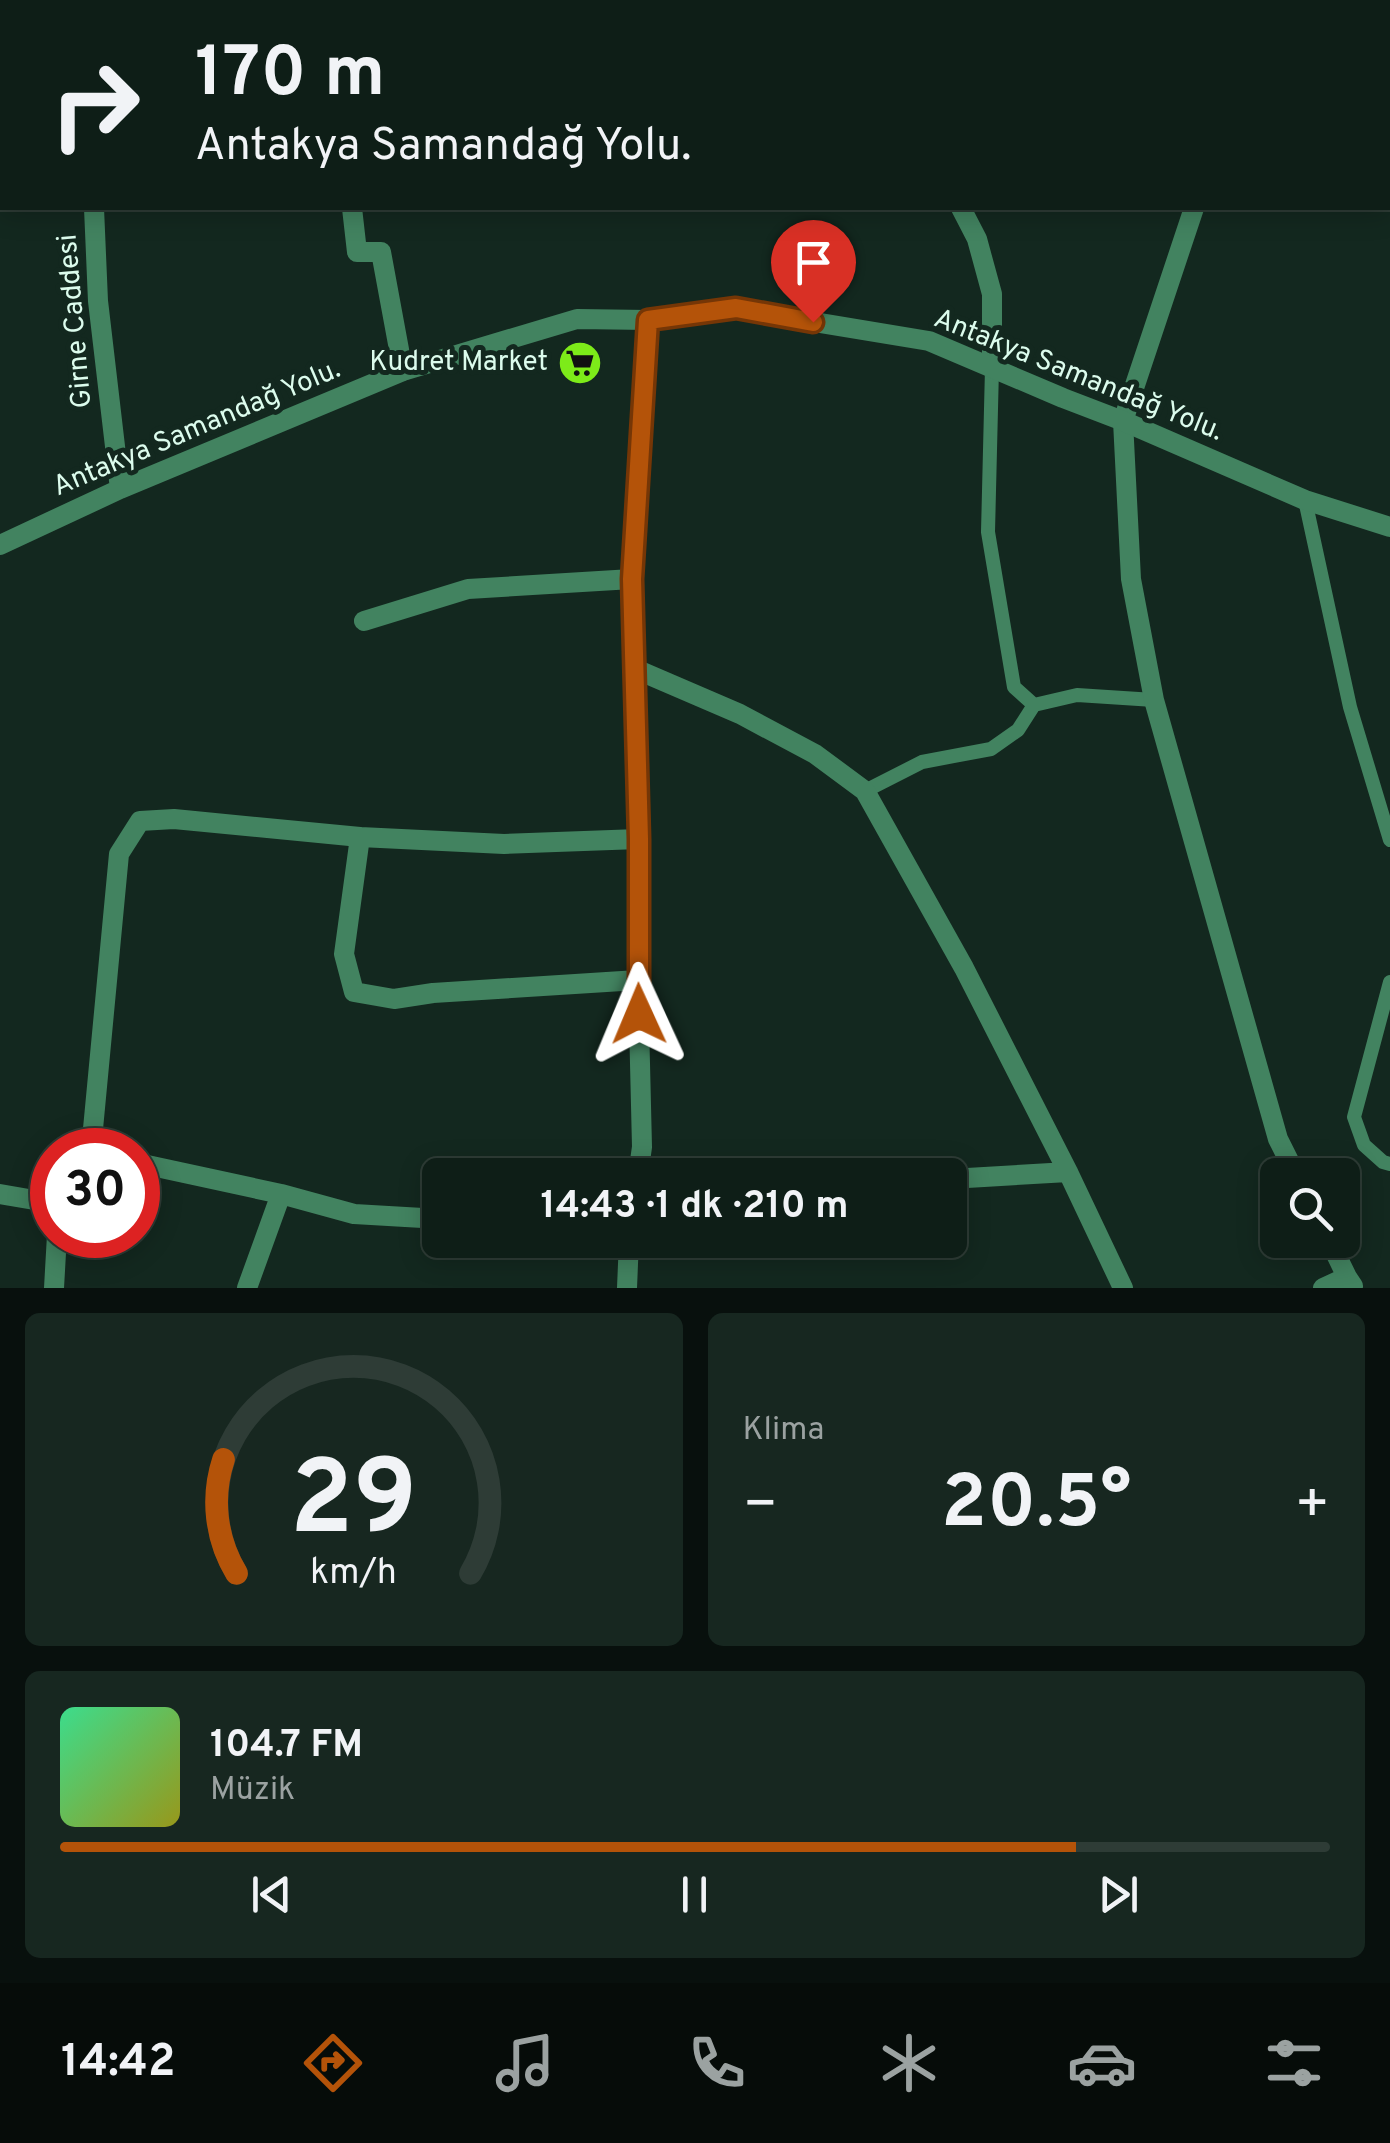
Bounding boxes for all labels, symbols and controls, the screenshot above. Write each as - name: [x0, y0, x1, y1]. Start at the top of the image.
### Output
- text: 170 m: [195, 32, 385, 121]
- icon: right: [30, 40, 160, 170]
- text: Antakya Samandağ Yolu.: [195, 119, 691, 176]
- pin: [771, 220, 856, 323]
- street label: Girne Caddesi: [50, 232, 102, 410]
- icon: arrive: [786, 235, 841, 290]
- street label: Antakya Samandağ Yolu.: [928, 301, 1228, 451]
- supermarket icon: Kudret Market: [557, 340, 603, 386]
- place label: Kudret Market: [369, 345, 548, 381]
- street label: Antakya Samandağ Yolu.: [48, 352, 346, 506]
- position arrow: [587, 962, 691, 1066]
- speed limit sign: 30: [30, 1128, 160, 1258]
- map controls: [1260, 1158, 1360, 1258]
- button: search: [1260, 1158, 1360, 1258]
- text: 14:43 · 1 dk · 210 m: [540, 1183, 849, 1232]
- text: Klima: [743, 1411, 824, 1451]
- text: 29: [290, 1439, 418, 1571]
- text: 20.5°: [941, 1459, 1131, 1554]
- text: −: [743, 1472, 778, 1542]
- text: +: [1295, 1472, 1330, 1542]
- text: km/h: [310, 1551, 397, 1597]
- text: 104.7 FM: [210, 1722, 363, 1771]
- text: Müzik: [210, 1771, 295, 1811]
- icon: previous: [244, 1867, 299, 1922]
- icon: pause: [667, 1867, 722, 1922]
- icon: next: [1091, 1867, 1146, 1922]
- icon: directions: [298, 2028, 368, 2098]
- icon: music: [490, 2028, 560, 2098]
- icon: phone: [682, 2028, 752, 2098]
- icon: climate: [874, 2028, 944, 2098]
- icon: car: [1067, 2028, 1137, 2098]
- icon: filters: [1259, 2028, 1329, 2098]
- text: 14:42: [61, 2035, 175, 2092]

